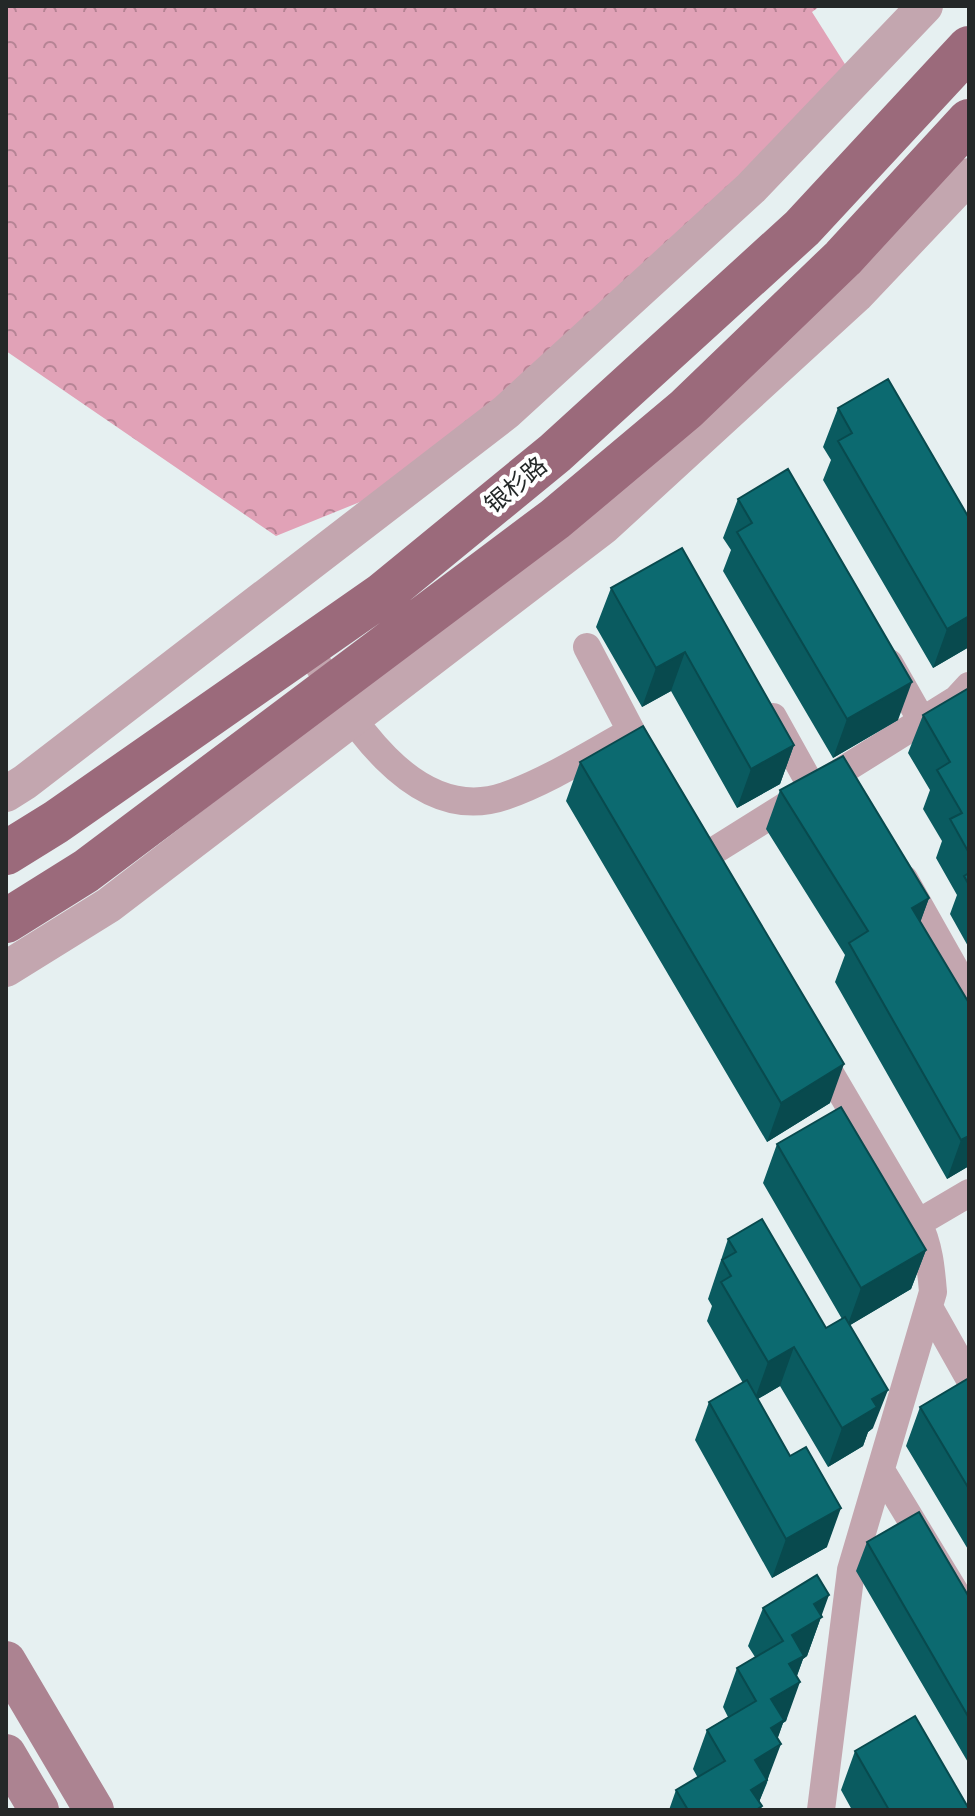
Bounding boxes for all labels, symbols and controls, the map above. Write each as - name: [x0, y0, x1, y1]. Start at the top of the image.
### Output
- street label: 银杉路: [479, 451, 553, 519]

